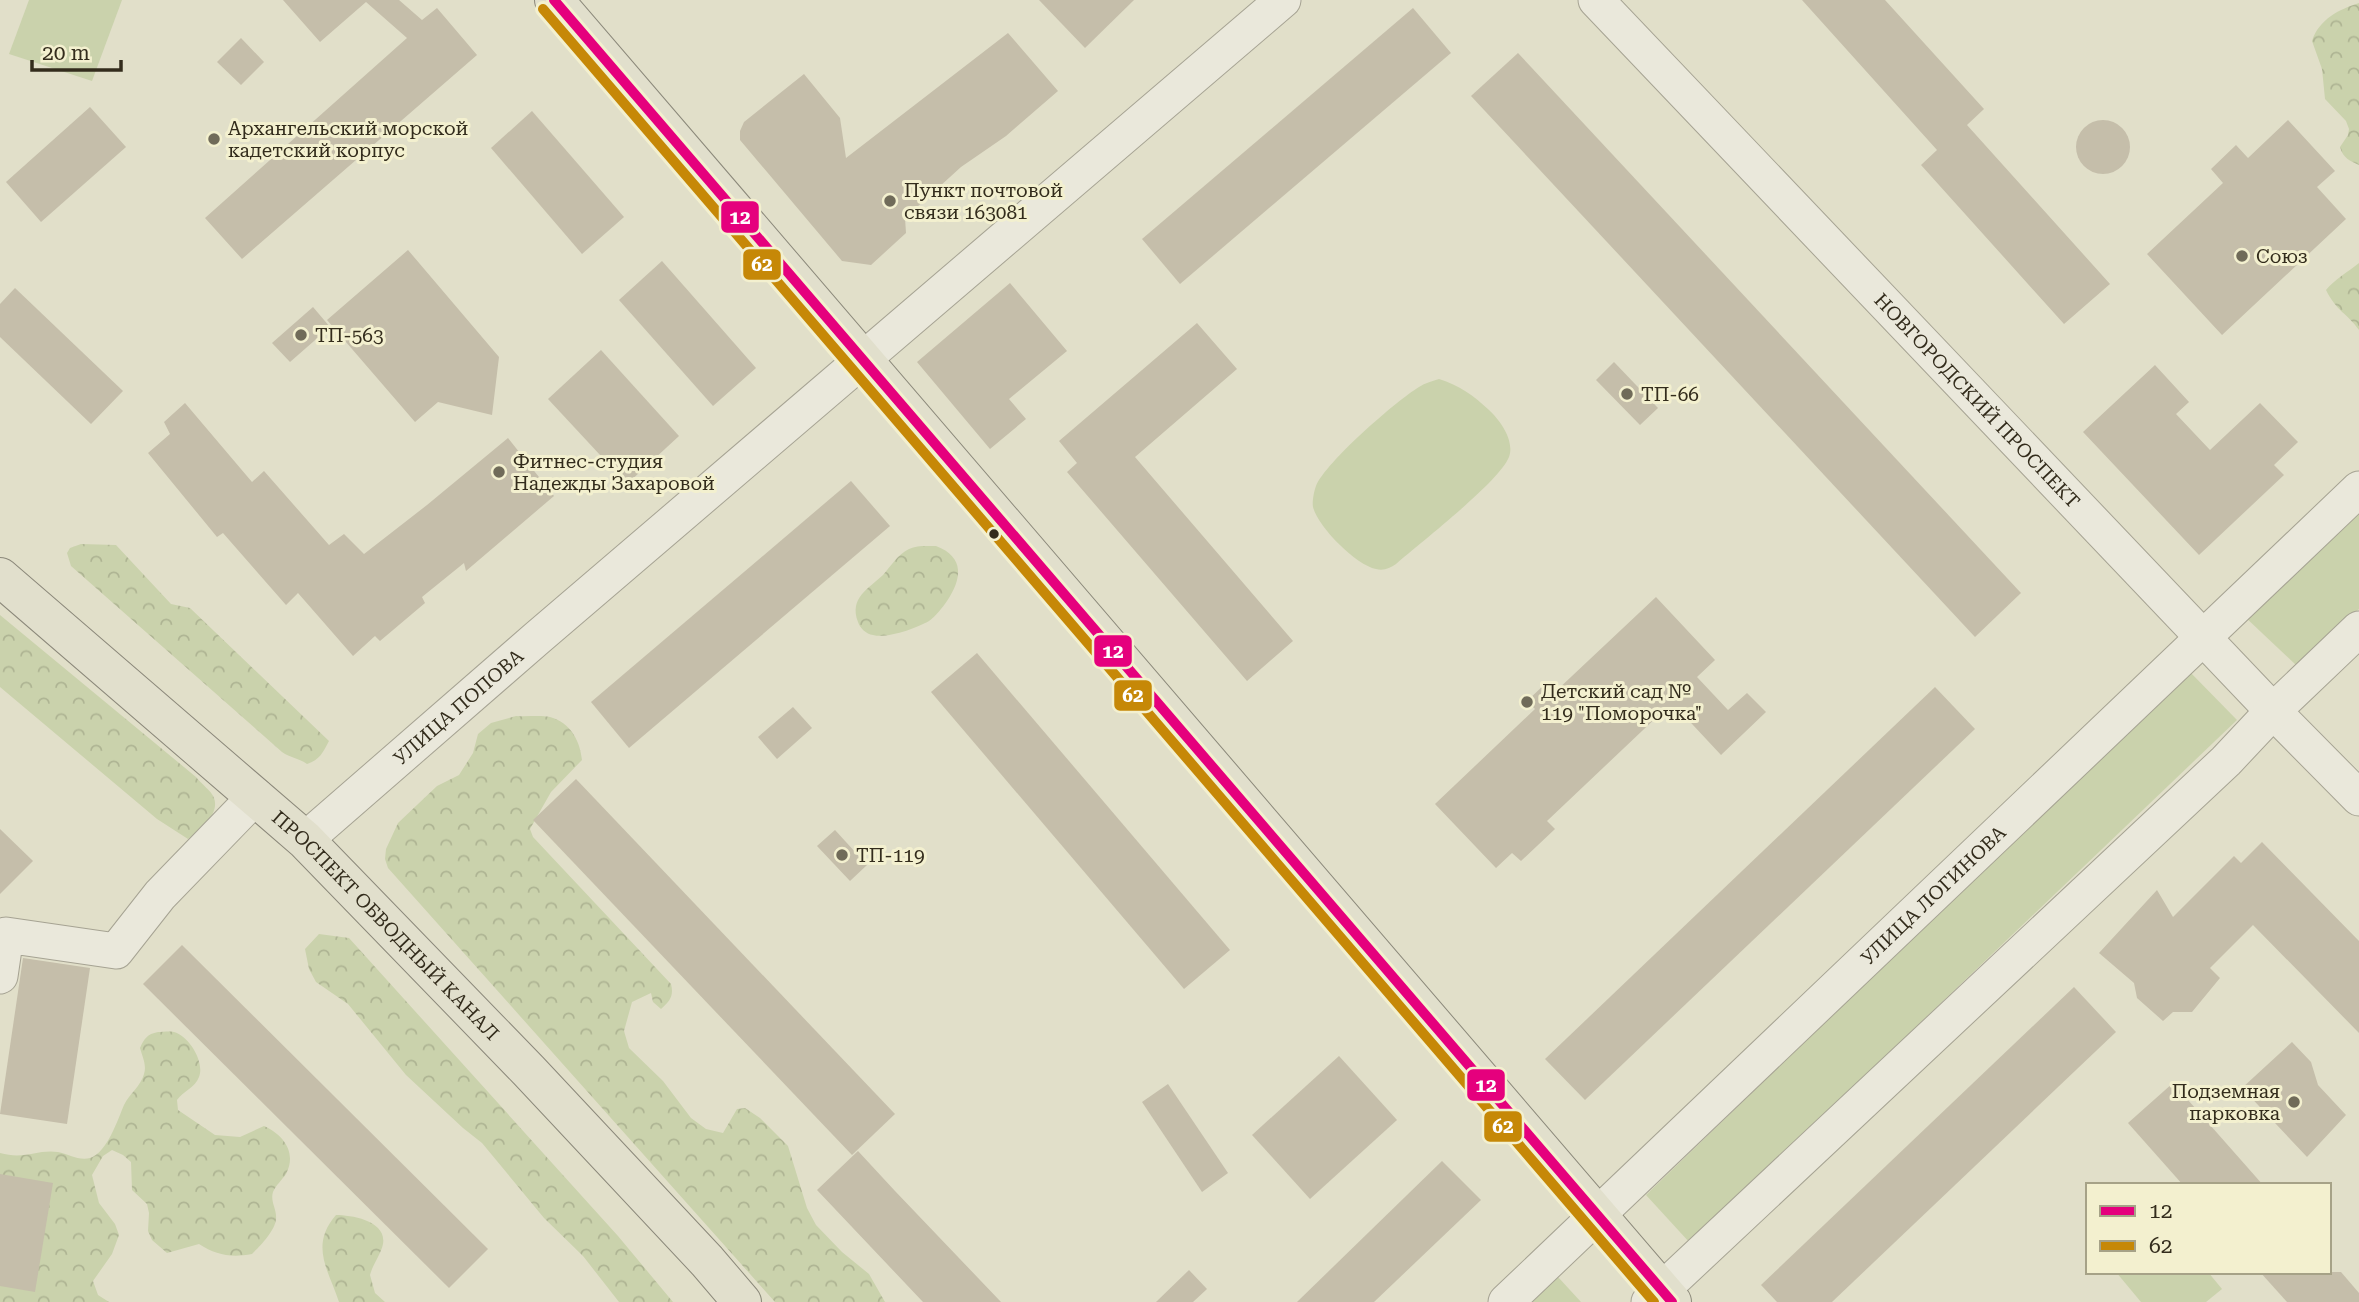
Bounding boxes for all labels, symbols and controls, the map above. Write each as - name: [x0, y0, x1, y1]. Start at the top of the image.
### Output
- scale bar: [32, 28, 121, 72]
- text: 20 m: [42, 41, 90, 65]
- place label: Архангельский морской кадетский корпус: [228, 117, 469, 162]
- marker: Архангельский морской кадетский корпус: [206, 131, 222, 147]
- place label: Пункт почтовой связи 163081: [904, 179, 1063, 224]
- marker: Пункт почтовой связи 163081: [882, 193, 898, 209]
- line badge: 12: [720, 200, 760, 234]
- text: 12: [729, 206, 751, 229]
- place label: Союз: [2256, 245, 2308, 268]
- line badge: 62: [742, 248, 782, 281]
- marker: Союз: [2234, 248, 2250, 264]
- text: 62: [751, 253, 773, 276]
- street label: НОВГОРОДСКИЙ ПРОСПЕКТ: [1869, 289, 2085, 513]
- place label: ТП-563: [315, 324, 384, 347]
- marker: ТП-563: [293, 327, 309, 343]
- place label: ТП-66: [1641, 383, 1699, 406]
- marker: ТП-66: [1619, 386, 1635, 402]
- place label: Фитнес-студия Надежды Захаровой: [513, 450, 715, 495]
- marker: Фитнес-студия Надежды Захаровой: [491, 464, 507, 480]
- unlabelled marker: [987, 527, 1001, 541]
- line badge: 12: [1093, 634, 1133, 668]
- text: 12: [1102, 640, 1124, 663]
- street label: УЛИЦА ПОПОВА: [389, 644, 529, 770]
- line badge: 62: [1113, 679, 1153, 712]
- place label: Детский сад № 119 "Поморочка": [1541, 680, 1702, 725]
- text: 62: [1122, 684, 1144, 707]
- marker: Детский сад № 119 "Поморочка": [1519, 694, 1535, 710]
- street label: ПРОСПЕКТ ОБВОДНЫЙ КАНАЛ: [267, 806, 504, 1045]
- street label: УЛИЦА ЛОГИНОВА: [1856, 820, 2011, 970]
- place label: ТП-119: [856, 844, 925, 867]
- marker: ТП-119: [834, 847, 850, 863]
- line badge: 12: [1466, 1068, 1506, 1102]
- text: 12: [1475, 1074, 1497, 1097]
- place label: Подземная парковка: [2172, 1080, 2281, 1125]
- marker: Подземная парковка: [2286, 1094, 2302, 1110]
- line badge: 62: [1483, 1110, 1523, 1143]
- text: 62: [1492, 1115, 1514, 1138]
- legend: [2086, 1183, 2331, 1274]
- text: 12: [2149, 1199, 2173, 1223]
- text: 62: [2149, 1234, 2173, 1258]

